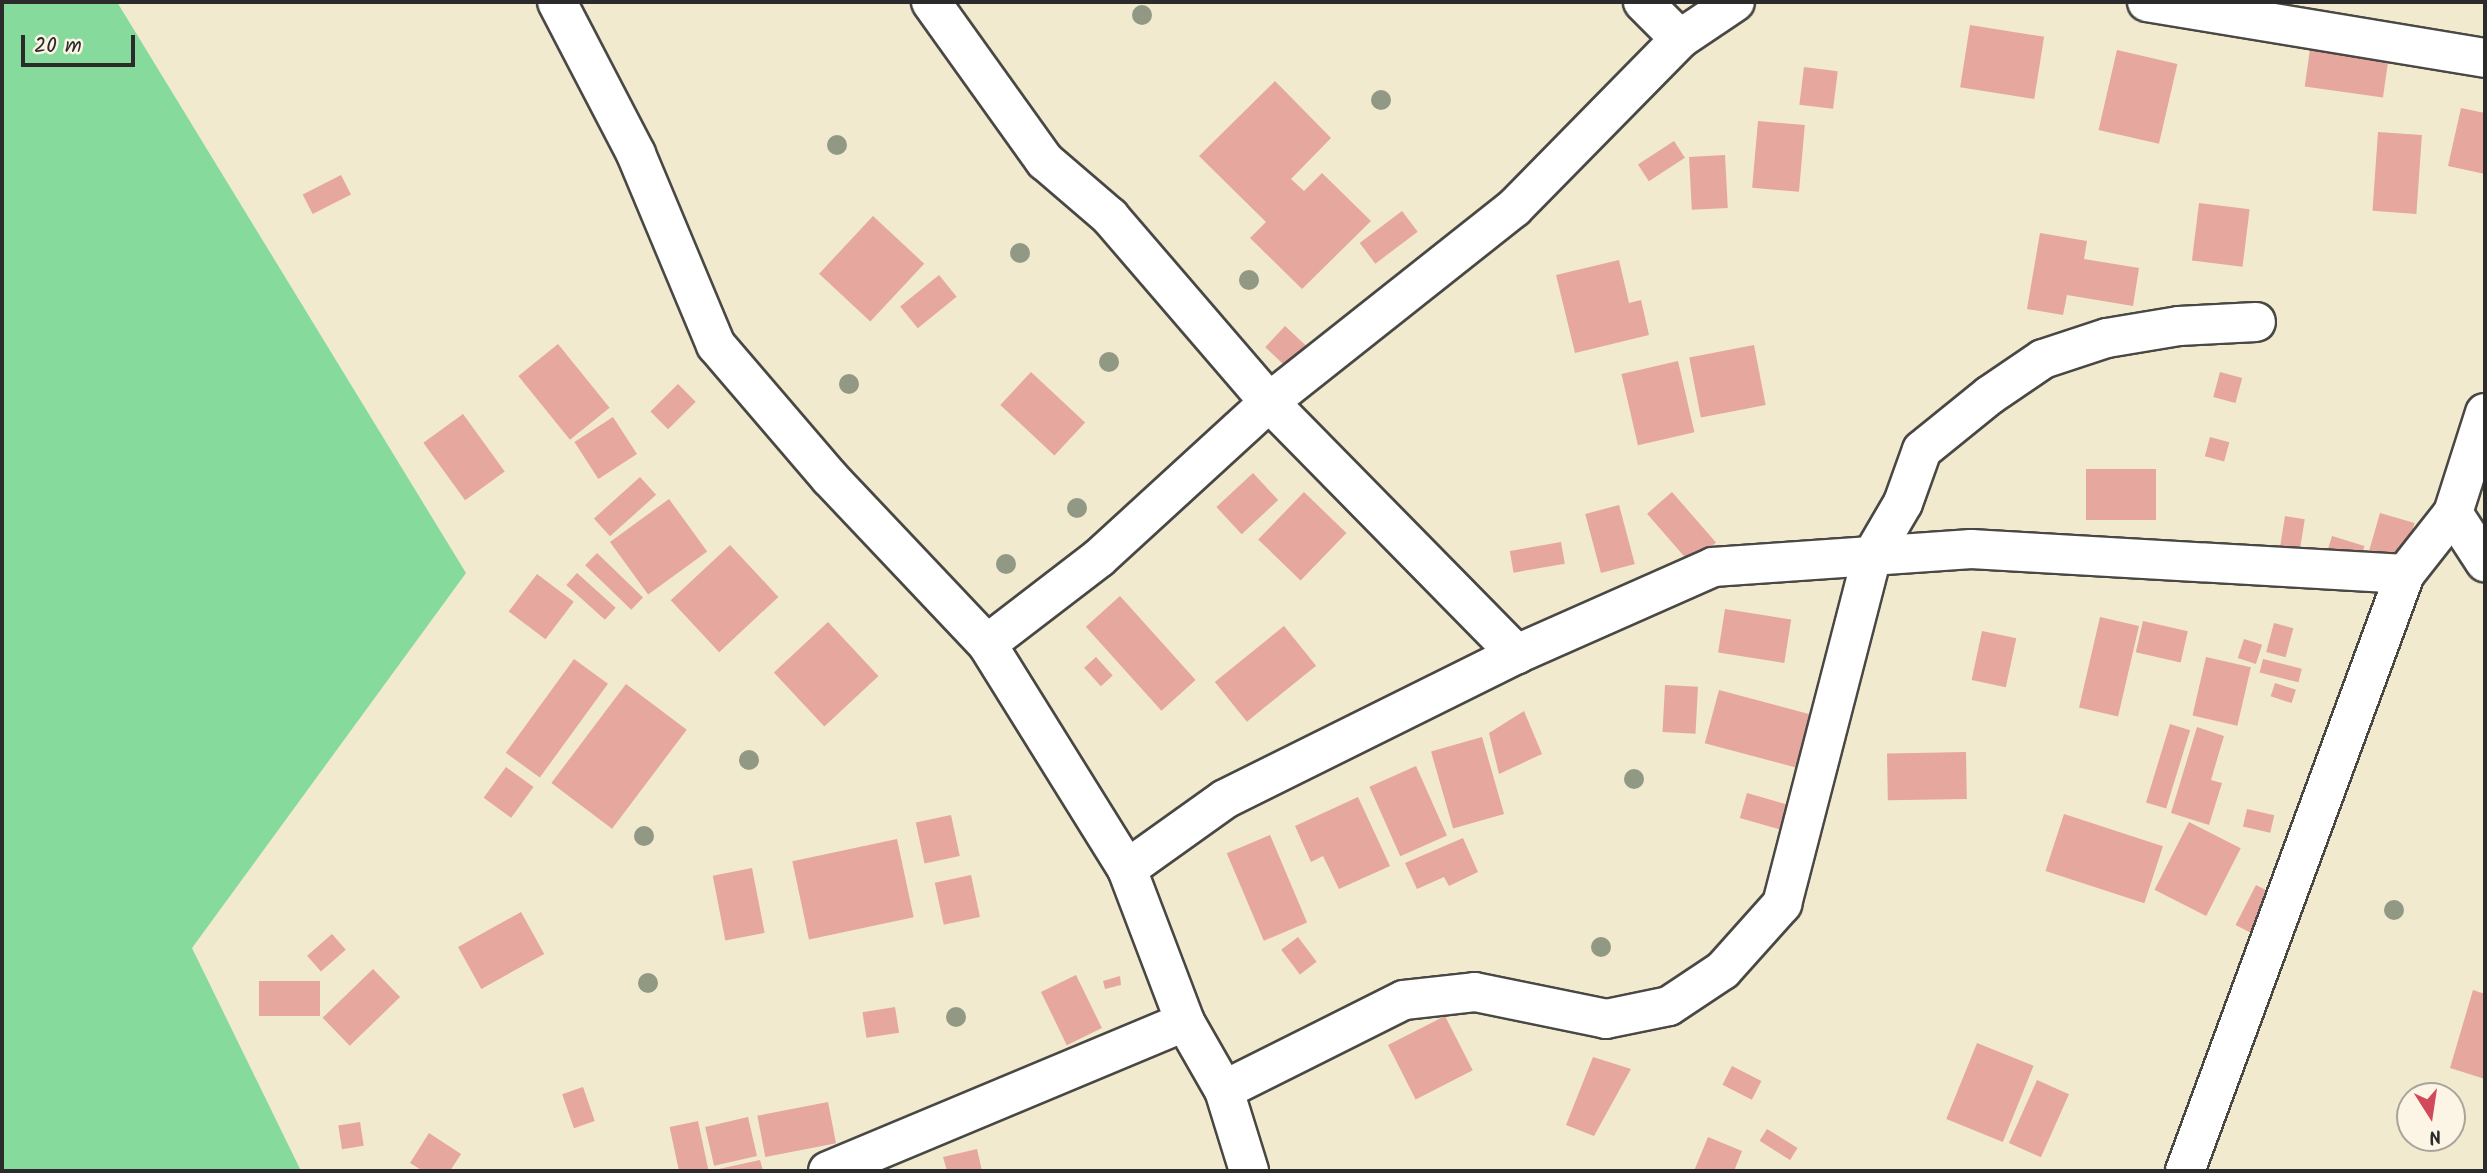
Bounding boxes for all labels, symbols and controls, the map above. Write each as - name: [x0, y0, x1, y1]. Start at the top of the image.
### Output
- scale bar: [24, 21, 138, 65]
- text: 20 m: [34, 30, 82, 63]
- north arrow: [2396, 1082, 2466, 1152]
- text: N: [2426, 1120, 2444, 1152]

